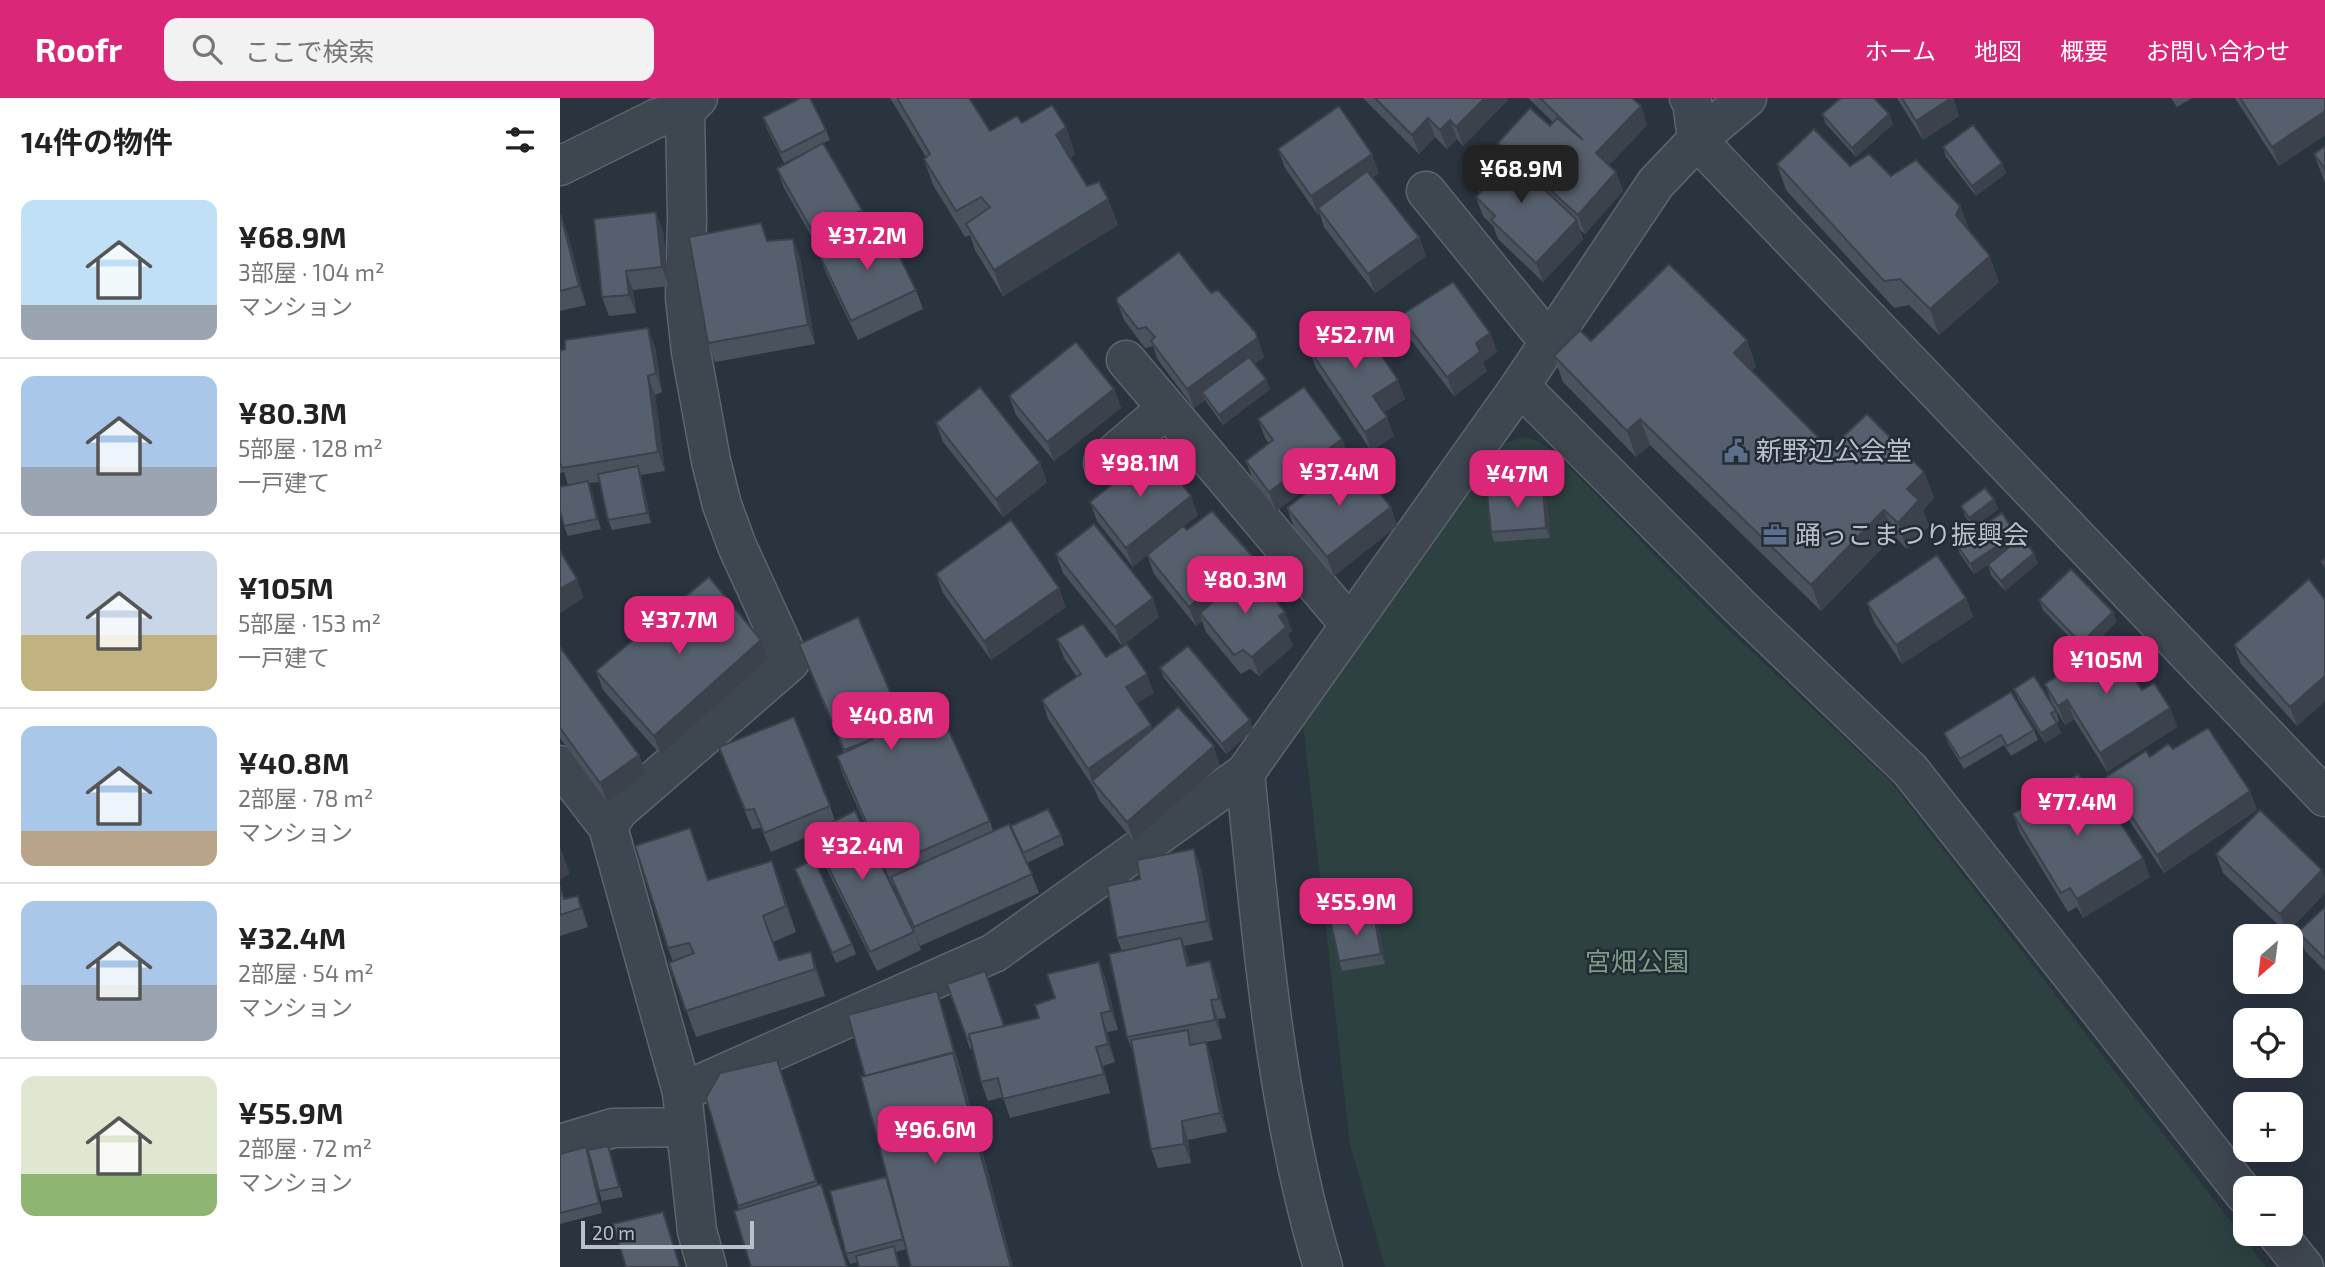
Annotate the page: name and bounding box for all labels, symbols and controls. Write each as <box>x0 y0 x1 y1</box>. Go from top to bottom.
search box <box>164 18 654 81</box>
text: Roofr <box>35 29 122 69</box>
icon: search <box>188 30 226 68</box>
text: ここで検索 <box>244 35 374 66</box>
text: ホーム <box>1865 36 1936 65</box>
text: 地図 <box>1974 36 2022 65</box>
text: 概要 <box>2060 36 2108 65</box>
text: お問い合わせ <box>2146 36 2290 65</box>
icon: filters <box>501 121 539 159</box>
text: 14件の物件 <box>21 123 173 159</box>
pin: ¥68.9M <box>1464 146 1578 205</box>
text: ¥68.9M <box>1479 154 1563 182</box>
pin: ¥37.2M <box>810 212 924 272</box>
text: ¥68.9M <box>238 218 347 254</box>
text: ¥37.2M <box>827 221 907 249</box>
icon: home <box>77 228 161 312</box>
text: 3部屋 · 104 m² <box>238 258 384 286</box>
text: マンション <box>238 292 353 320</box>
pin: ¥52.7M <box>1298 312 1412 371</box>
text: ¥52.7M <box>1315 320 1395 348</box>
text: ¥80.3M <box>238 394 347 430</box>
icon: home <box>77 404 161 488</box>
text: 5部屋 · 128 m² <box>238 434 383 462</box>
place label: 新野辺公会堂 <box>1756 434 1912 465</box>
public building icon: 新野辺公会堂 <box>1722 437 1750 465</box>
pin: ¥98.1M <box>1083 440 1197 499</box>
text: ¥98.1M <box>1101 448 1179 476</box>
pin: ¥37.4M <box>1282 448 1396 508</box>
pin: ¥47M <box>1476 450 1558 510</box>
text: ¥37.4M <box>1299 457 1379 485</box>
text: ¥47M <box>1485 459 1549 487</box>
text: 一戸建て <box>238 468 330 496</box>
place label: 踊っこまつり振興会 <box>1795 518 2029 549</box>
office icon: 踊っこまつり振興会 <box>1761 521 1789 549</box>
pin: ¥80.3M <box>1188 556 1302 616</box>
text: ¥80.3M <box>1203 565 1287 593</box>
text: ¥105M <box>238 569 334 605</box>
icon: home <box>77 579 161 663</box>
pin: ¥37.7M <box>622 596 736 656</box>
text: ¥37.7M <box>640 605 718 633</box>
text: 5部屋 · 153 m² <box>238 609 381 637</box>
pin: ¥105M <box>2057 636 2155 696</box>
text: 一戸建て <box>238 643 330 671</box>
text: ¥105M <box>2069 645 2143 673</box>
pin: ¥40.8M <box>834 692 948 752</box>
text: ¥40.8M <box>848 701 934 729</box>
text: ¥40.8M <box>238 744 349 780</box>
icon: home <box>77 754 161 838</box>
pin: ¥77.4M <box>2020 778 2134 838</box>
text: 2部屋 · 78 m² <box>238 784 373 812</box>
text: ¥77.4M <box>2037 787 2117 815</box>
text: マンション <box>238 818 353 846</box>
pin: ¥32.4M <box>805 822 919 882</box>
text: ¥32.4M <box>821 831 903 859</box>
pin: ¥55.9M <box>1299 878 1413 938</box>
text: ¥55.9M <box>1316 887 1396 915</box>
text: ¥32.4M <box>238 919 346 955</box>
north arrow <box>2233 924 2303 994</box>
map controls <box>2233 924 2303 1246</box>
icon: home <box>77 929 161 1013</box>
park label: 宮畑公園 <box>1585 945 1689 976</box>
text: 2部屋 · 54 m² <box>238 959 374 987</box>
text: マンション <box>238 993 353 1021</box>
button: locate <box>2233 1008 2303 1078</box>
button: + <box>2233 1092 2303 1162</box>
text: ¥55.9M <box>238 1094 344 1130</box>
icon: home <box>77 1104 161 1188</box>
pin: ¥96.6M <box>878 1107 992 1166</box>
text: ¥96.6M <box>894 1115 976 1143</box>
text: 2部屋 · 72 m² <box>238 1134 372 1162</box>
text: マンション <box>238 1168 353 1196</box>
button: − <box>2233 1176 2303 1246</box>
scale bar <box>581 1218 754 1250</box>
text: 20 m <box>592 1221 635 1244</box>

